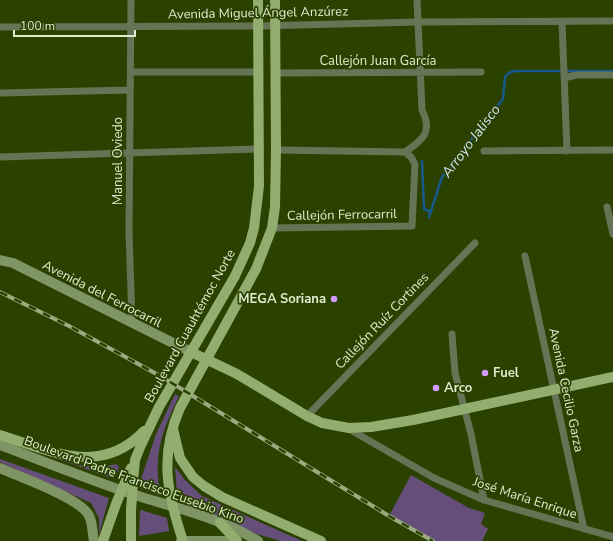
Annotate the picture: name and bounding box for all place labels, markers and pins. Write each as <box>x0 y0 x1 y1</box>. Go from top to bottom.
place label: MEGA Soriana <box>238 290 326 308</box>
marker: MEGA Soriana <box>329 294 339 304</box>
place label: Fuel <box>493 364 520 382</box>
marker: Fuel <box>480 368 490 378</box>
place label: Arco <box>444 379 472 397</box>
marker: Arco <box>431 383 441 393</box>

